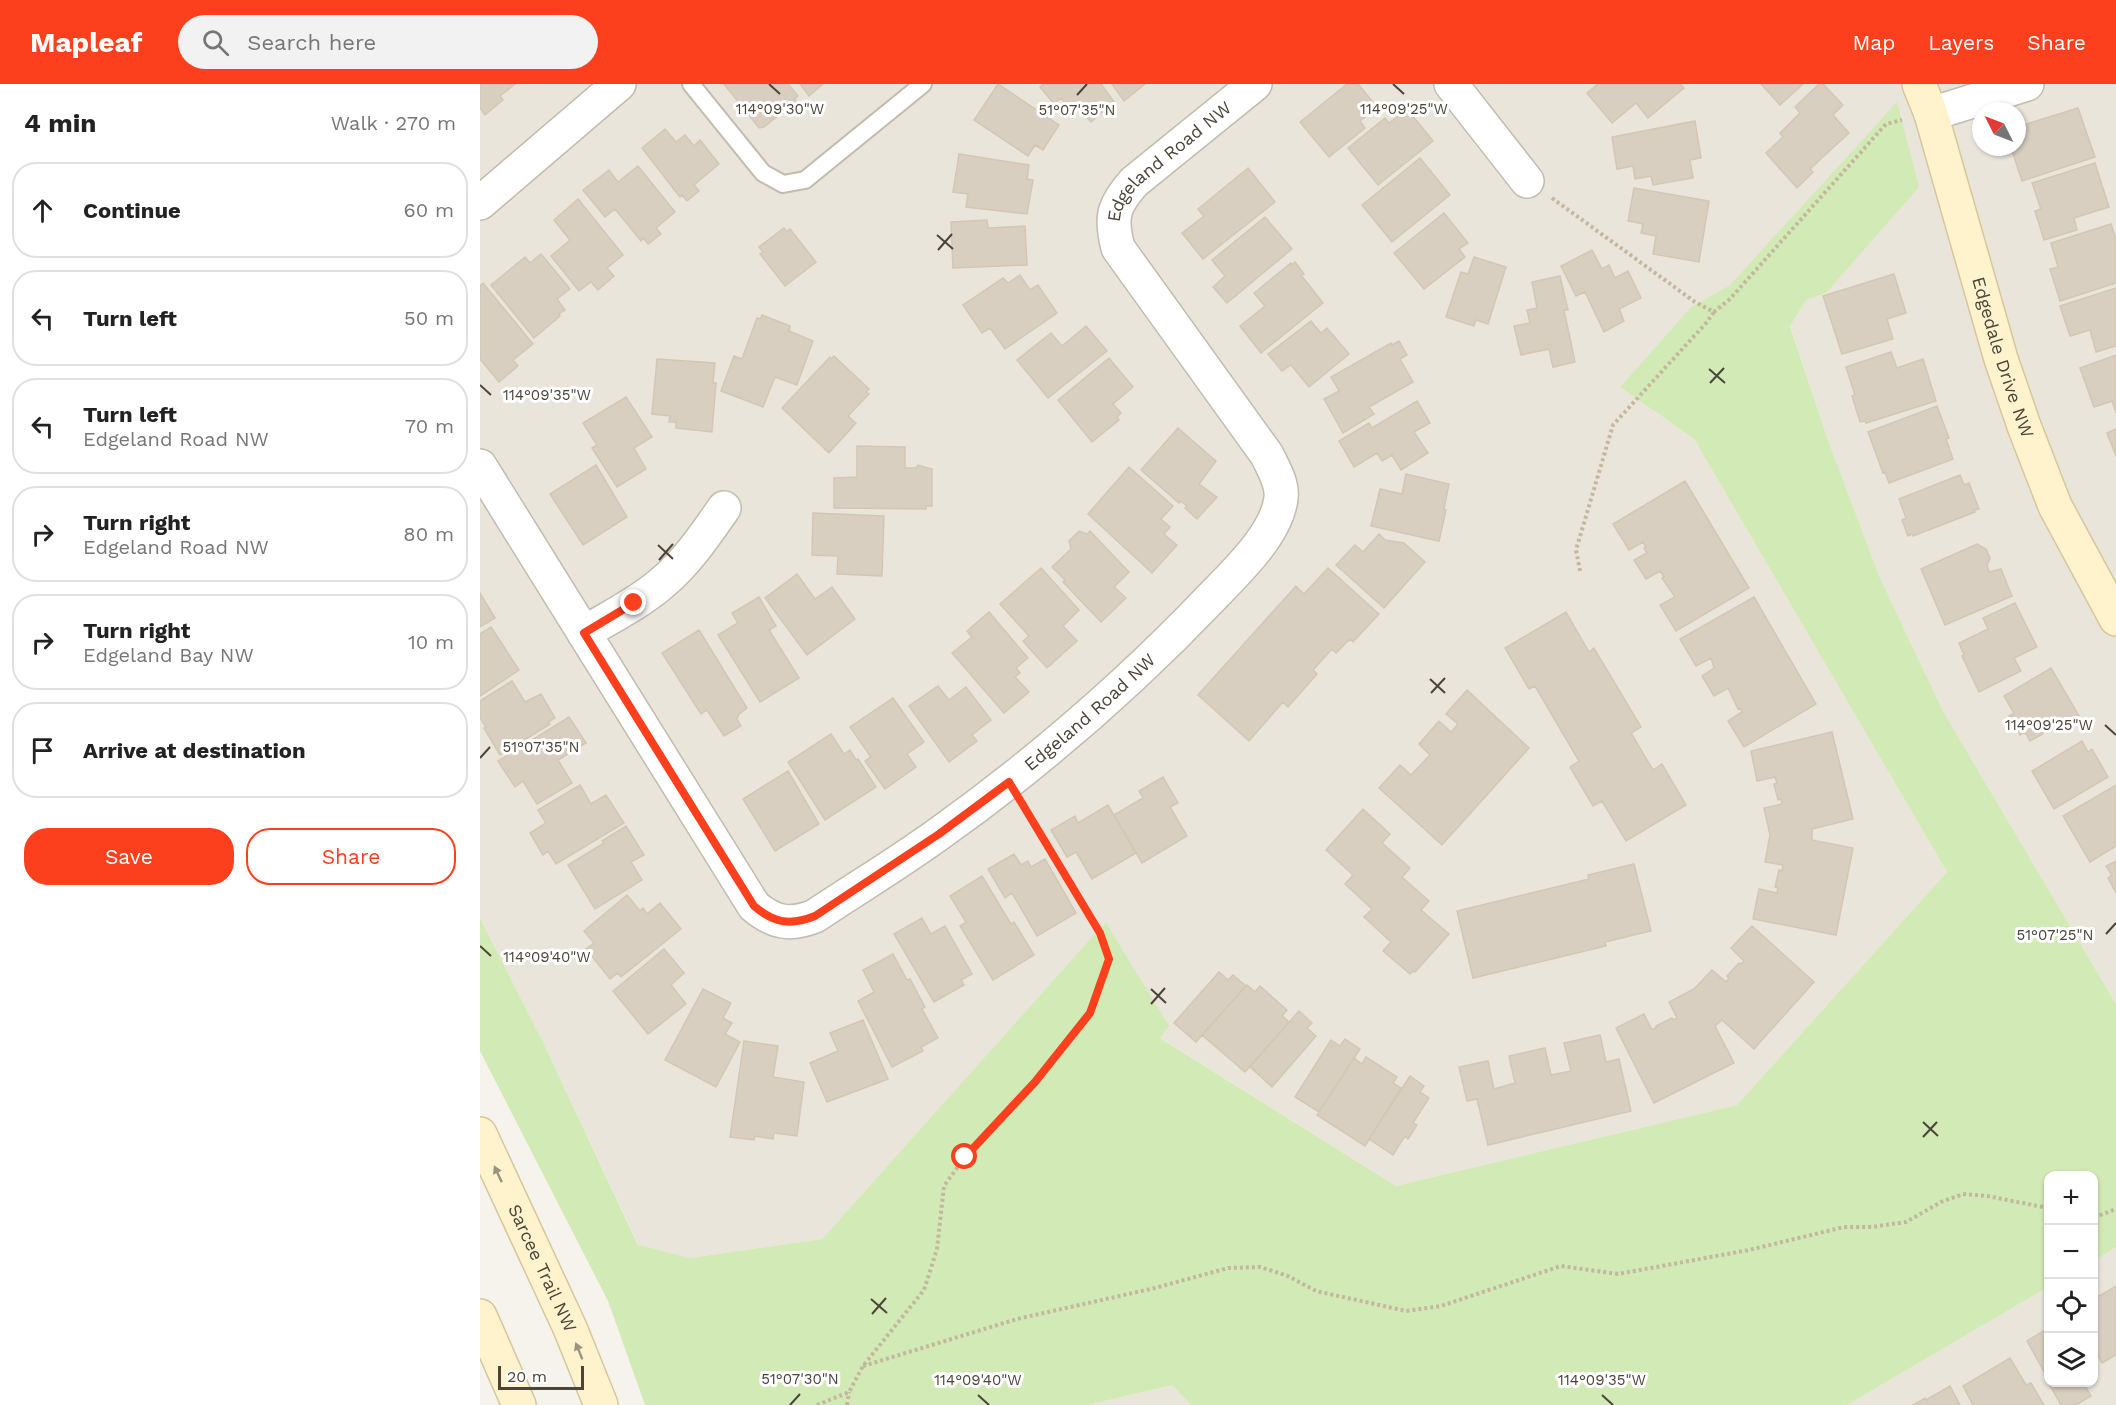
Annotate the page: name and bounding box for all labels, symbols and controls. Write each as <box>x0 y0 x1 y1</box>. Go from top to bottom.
search box <box>178 15 598 69</box>
text: Mapleaf <box>30 26 142 59</box>
icon: search <box>199 26 232 59</box>
text: Search here <box>247 30 376 55</box>
text: Map <box>1852 30 1895 55</box>
text: Layers <box>1928 30 1994 55</box>
text: Share <box>2027 30 2086 55</box>
street label: Edgeland Road NW <box>1103 97 1235 223</box>
text: 114°09'30"W <box>736 100 824 118</box>
text: 114°09'25"W <box>1360 100 1448 118</box>
text: 51°07'35"N <box>1039 101 1115 119</box>
north arrow <box>1972 102 2026 156</box>
text: 4 min <box>24 108 96 138</box>
text: Walk · 270 m <box>331 111 456 135</box>
icon: ahead <box>26 194 59 227</box>
text: Continue <box>83 198 181 223</box>
text: 60 m <box>404 198 454 222</box>
street label: Edgedale Drive NW <box>1968 274 2039 441</box>
icon: left <box>26 302 59 335</box>
text: Turn left <box>83 306 177 331</box>
text: 50 m <box>404 306 454 330</box>
text: 114°09'35"W <box>503 386 591 404</box>
text: Turn left <box>83 402 177 427</box>
icon: left <box>26 410 59 443</box>
text: 70 m <box>405 414 454 438</box>
text: Edgeland Road NW <box>83 427 269 451</box>
text: Turn right <box>83 510 190 535</box>
icon: right <box>26 518 59 551</box>
text: 80 m <box>403 522 454 546</box>
text: Edgeland Road NW <box>83 535 269 559</box>
route end <box>620 589 646 615</box>
text: Turn right <box>83 618 190 643</box>
icon: right <box>26 626 59 659</box>
text: 10 m <box>408 630 454 654</box>
text: Edgeland Bay NW <box>83 643 254 667</box>
street label: Edgeland Road NW <box>1020 649 1159 775</box>
text: 114°09'25"W <box>2005 716 2093 734</box>
icon: arrive <box>26 734 59 767</box>
text: Arrive at destination <box>83 738 306 763</box>
text: 51°07'35"N <box>503 738 579 756</box>
button: Save <box>24 828 234 885</box>
button: Share <box>246 828 456 885</box>
text: 51°07'25"N <box>2017 926 2093 944</box>
text: 114°09'40"W <box>503 948 591 966</box>
route start <box>951 1143 977 1169</box>
one-way arrow <box>494 1165 503 1182</box>
map controls <box>2044 1171 2098 1387</box>
button: + <box>2044 1171 2098 1225</box>
street label: Sarcee Trail NW <box>504 1201 581 1335</box>
button: − <box>2044 1225 2098 1279</box>
button: locate <box>2044 1279 2098 1333</box>
button: layers <box>2044 1333 2098 1387</box>
one-way arrow <box>574 1342 583 1360</box>
scale bar <box>498 1363 584 1390</box>
text: 20 m <box>507 1367 547 1386</box>
text: 51°07'30"N <box>761 1370 839 1388</box>
text: 114°09'40"W <box>934 1371 1022 1389</box>
text: 114°09'35"W <box>1558 1371 1646 1389</box>

